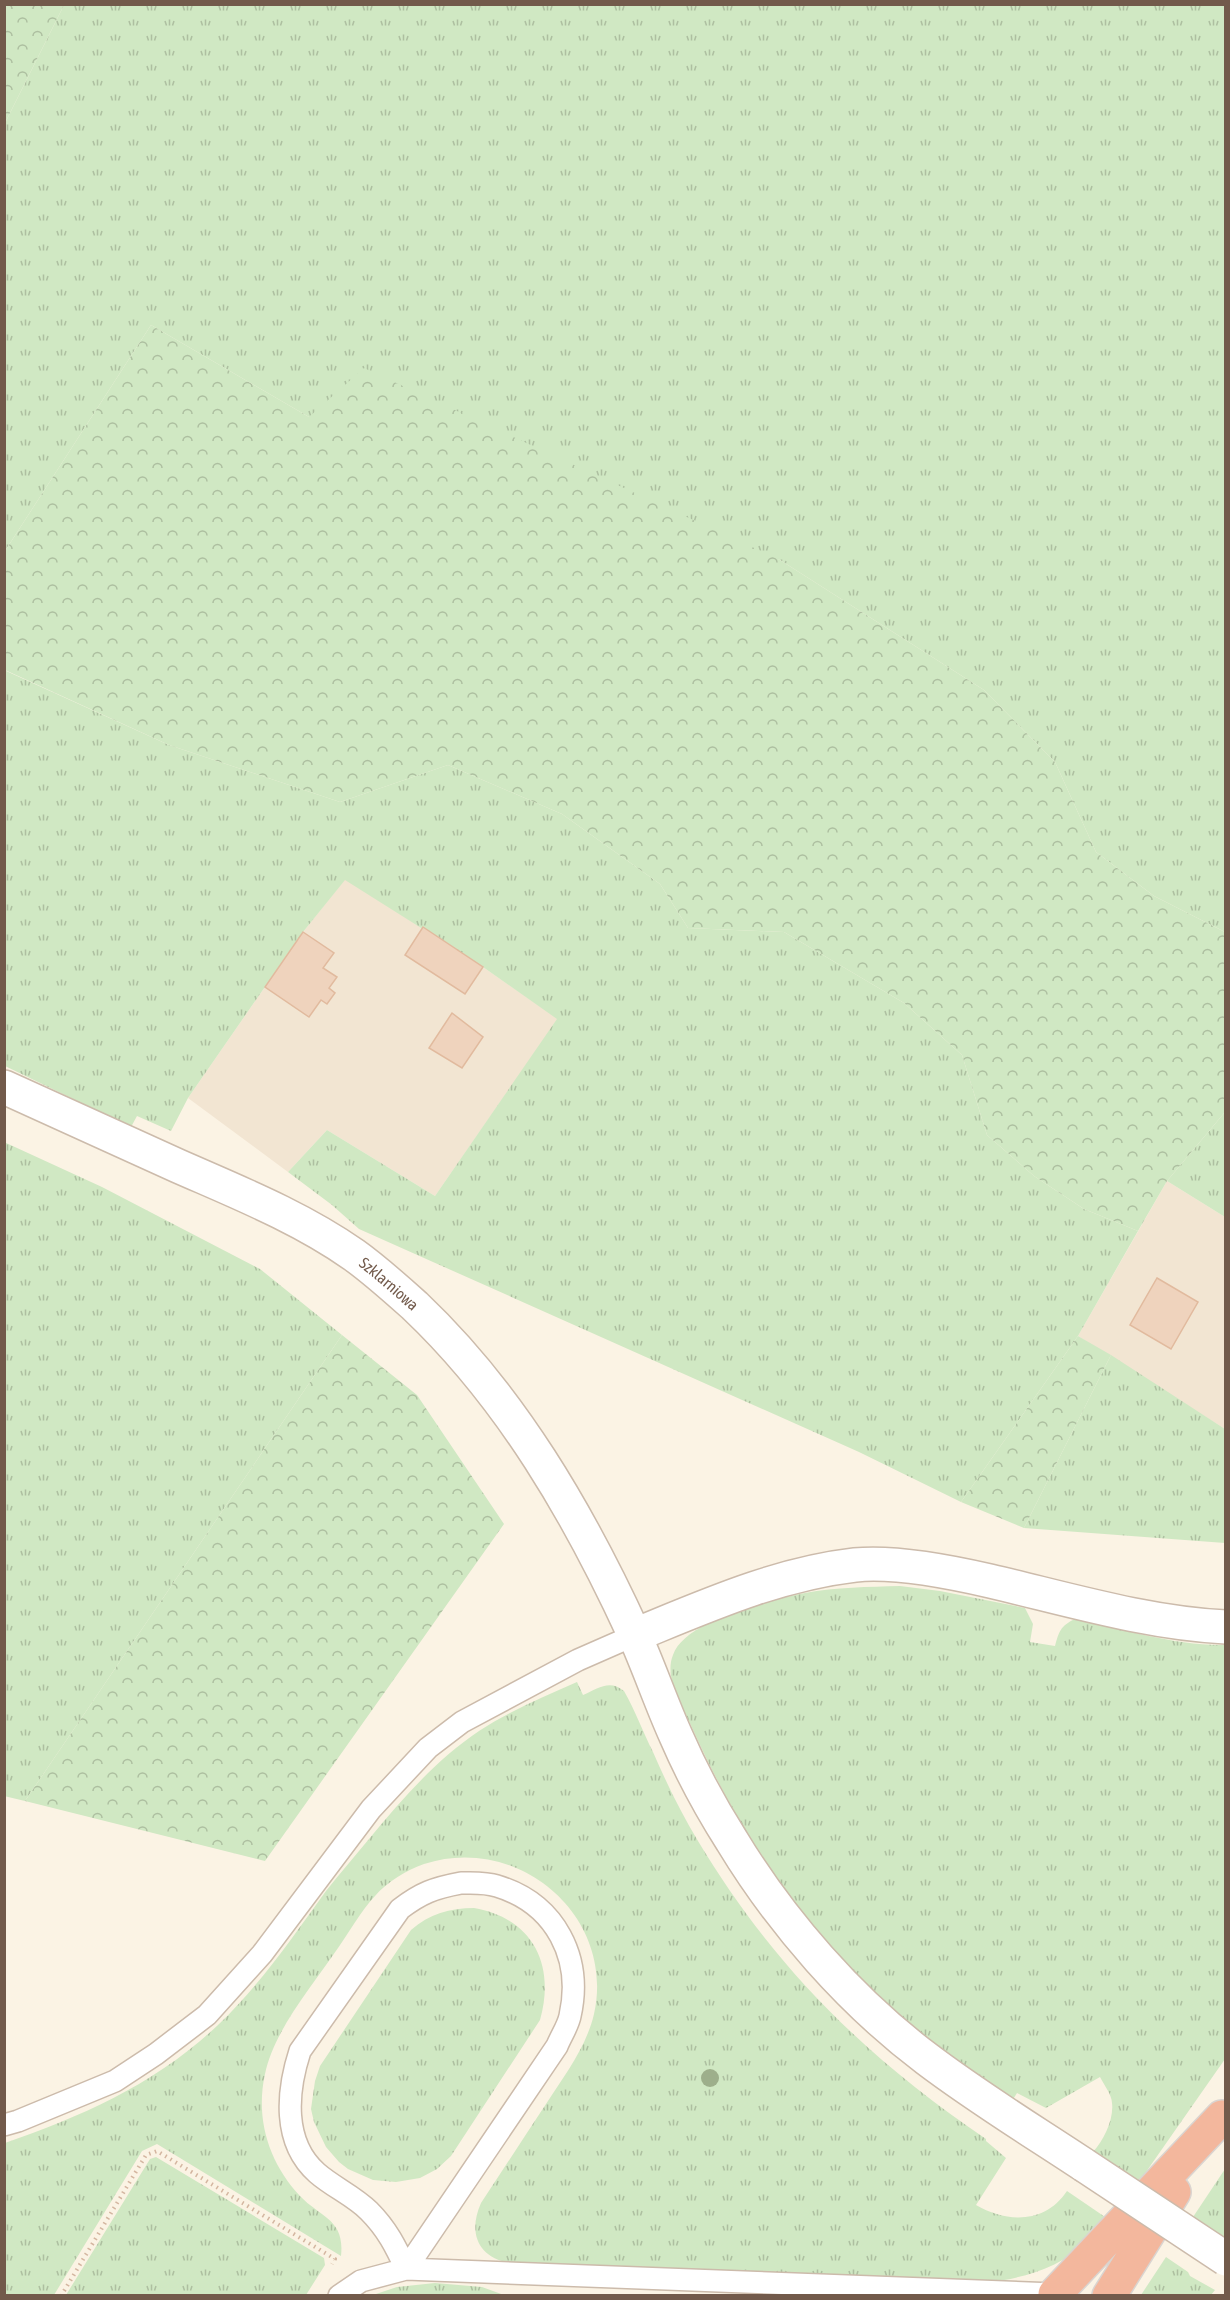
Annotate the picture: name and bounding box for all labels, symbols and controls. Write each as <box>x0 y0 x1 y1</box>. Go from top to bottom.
street label: Szklarniowa <box>356 1253 422 1314</box>

